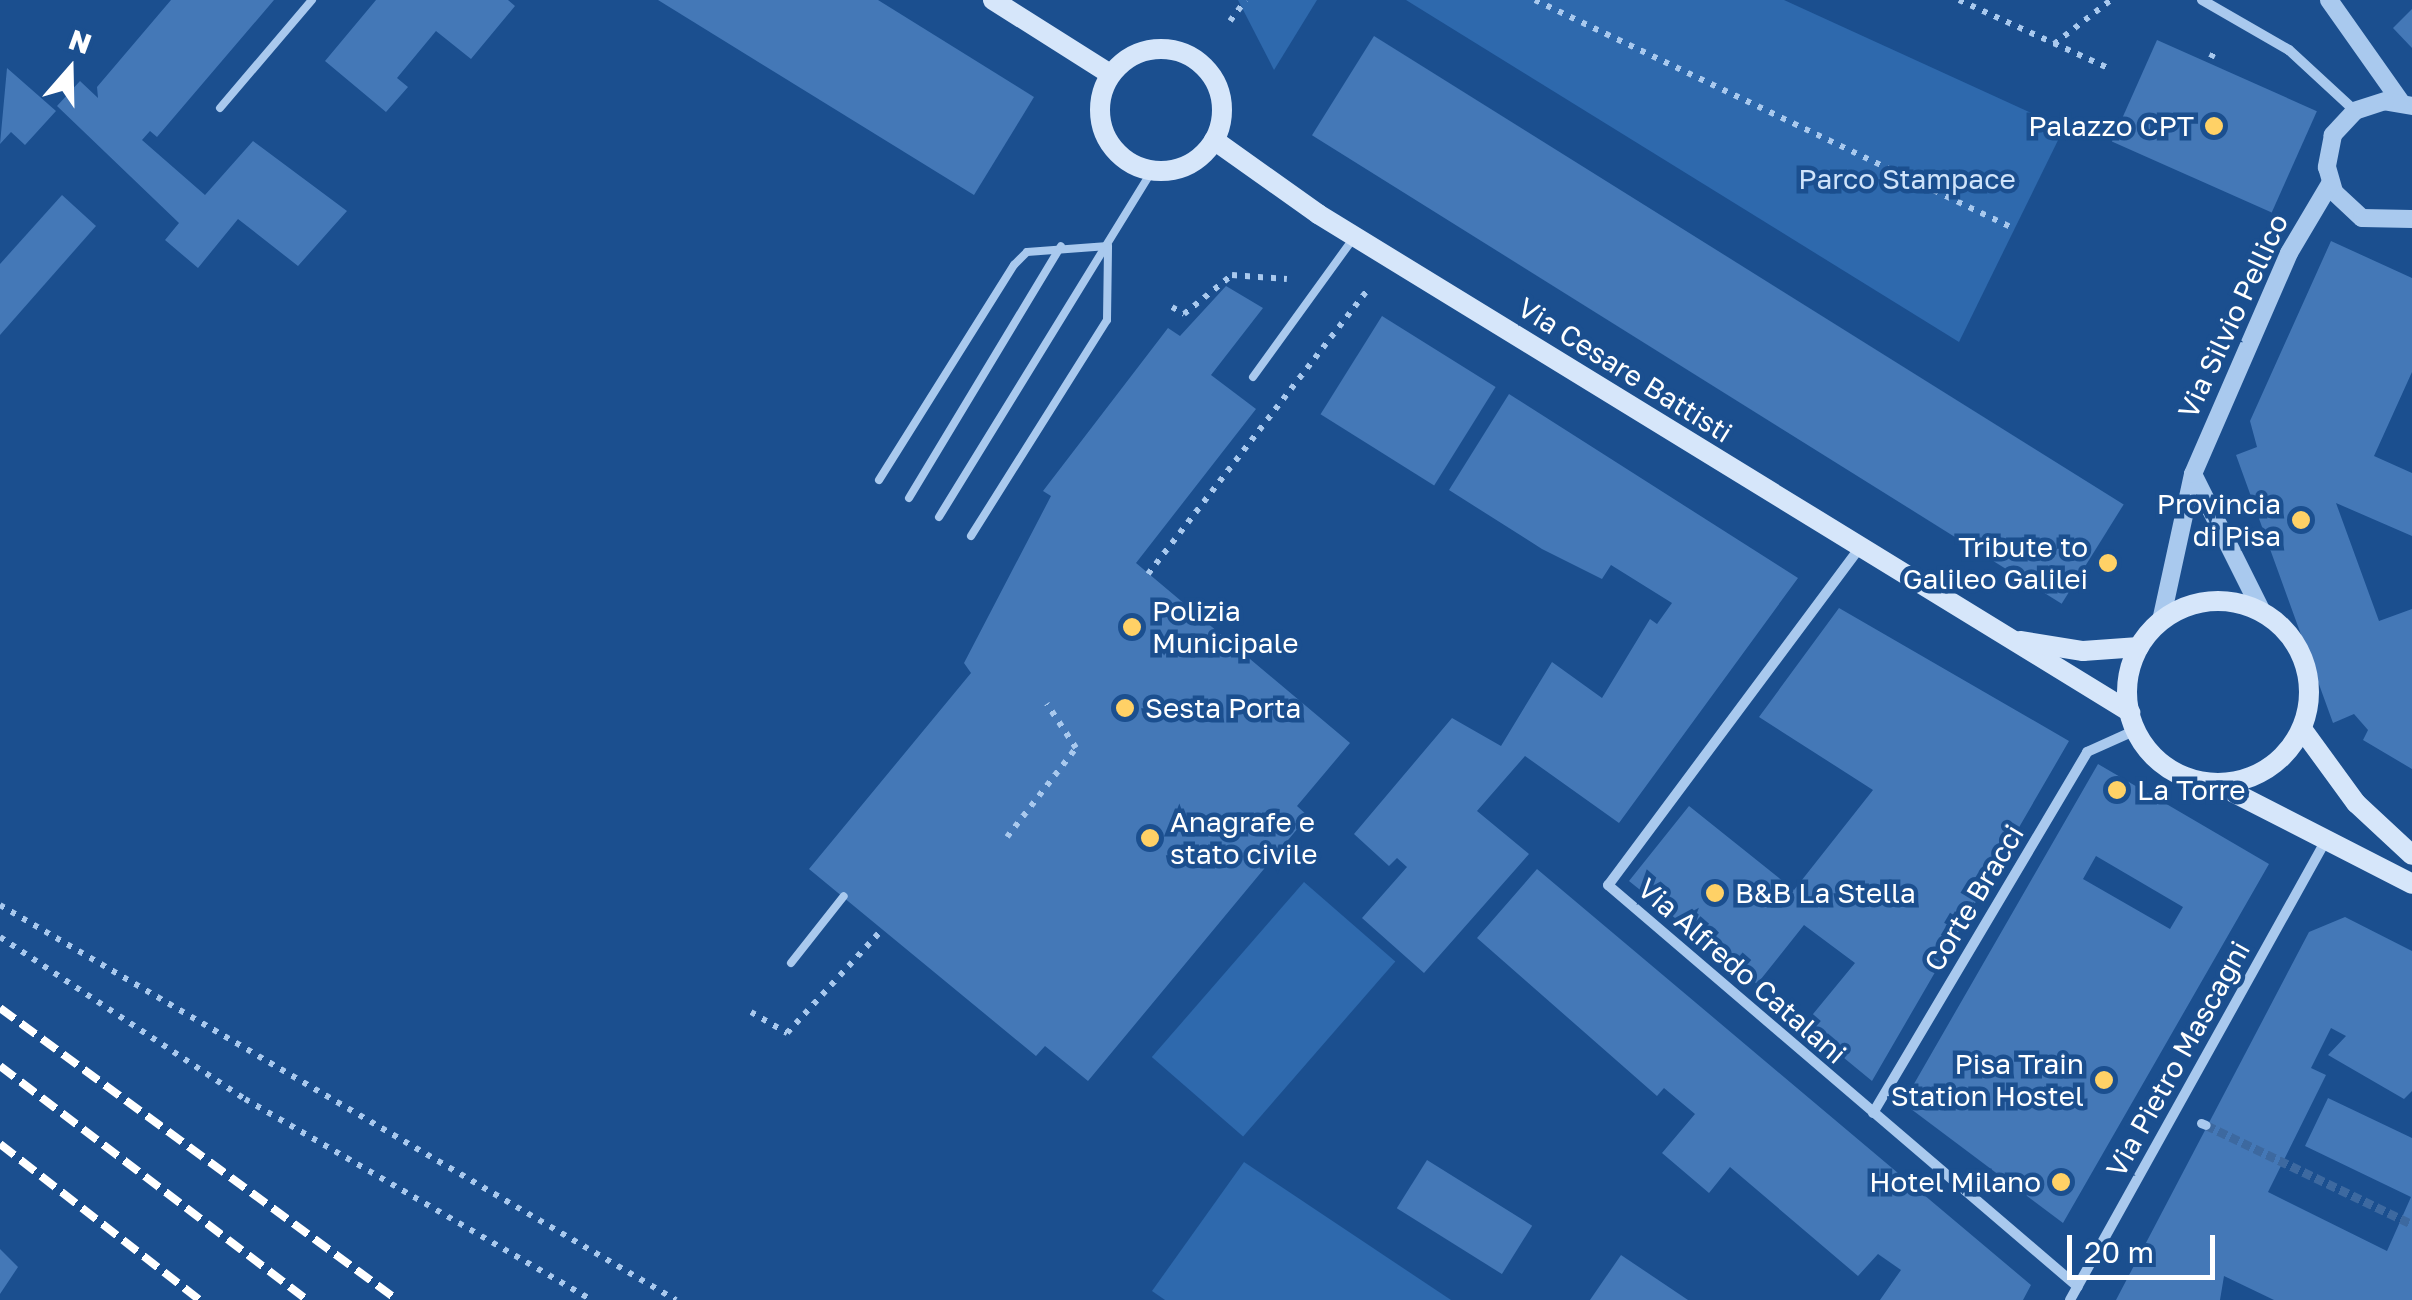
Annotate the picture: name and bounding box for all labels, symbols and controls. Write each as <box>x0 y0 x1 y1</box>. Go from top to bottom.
north arrow <box>20 20 120 120</box>
text: N <box>65 22 96 60</box>
place label: Palazzo CPT <box>2028 109 2194 143</box>
marker: Palazzo CPT <box>2203 115 2225 137</box>
park label: Parco Stampace <box>1798 162 2016 196</box>
street label: Via Silvio Pellico <box>2171 208 2295 424</box>
street label: Via Cesare Battisti <box>1512 290 1738 450</box>
place label: Provincia di Pisa <box>2157 487 2281 553</box>
marker: Provincia di Pisa <box>2290 509 2312 531</box>
place label: Tribute to Galileo Galilei <box>1903 530 2088 596</box>
marker: Tribute to Galileo Galilei <box>2097 552 2119 574</box>
place label: Polizia Municipale <box>1152 594 1298 660</box>
marker: Polizia Municipale <box>1121 616 1143 638</box>
place label: Sesta Porta <box>1145 691 1301 725</box>
marker: Sesta Porta <box>1114 697 1136 719</box>
place label: La Torre <box>2137 773 2245 807</box>
marker: La Torre <box>2106 779 2128 801</box>
place label: Anagrafe e stato civile <box>1170 805 1317 871</box>
street label: Corte Bracci <box>1917 819 2031 977</box>
marker: Anagrafe e stato civile <box>1139 827 1161 849</box>
street label: Via Alfredo Catalani <box>1631 871 1853 1071</box>
place label: B&B La Stella <box>1735 876 1916 910</box>
marker: B&B La Stella <box>1704 882 1726 904</box>
street label: Via Pietro Mascagni <box>2099 935 2257 1183</box>
place label: Pisa Train Station Hostel <box>1891 1047 2084 1113</box>
marker: Pisa Train Station Hostel <box>2093 1069 2115 1091</box>
place label: Hotel Milano <box>1869 1165 2041 1199</box>
marker: Hotel Milano <box>2050 1171 2072 1193</box>
scale bar <box>2072 1215 2220 1277</box>
text: 20 m <box>2084 1234 2154 1270</box>

